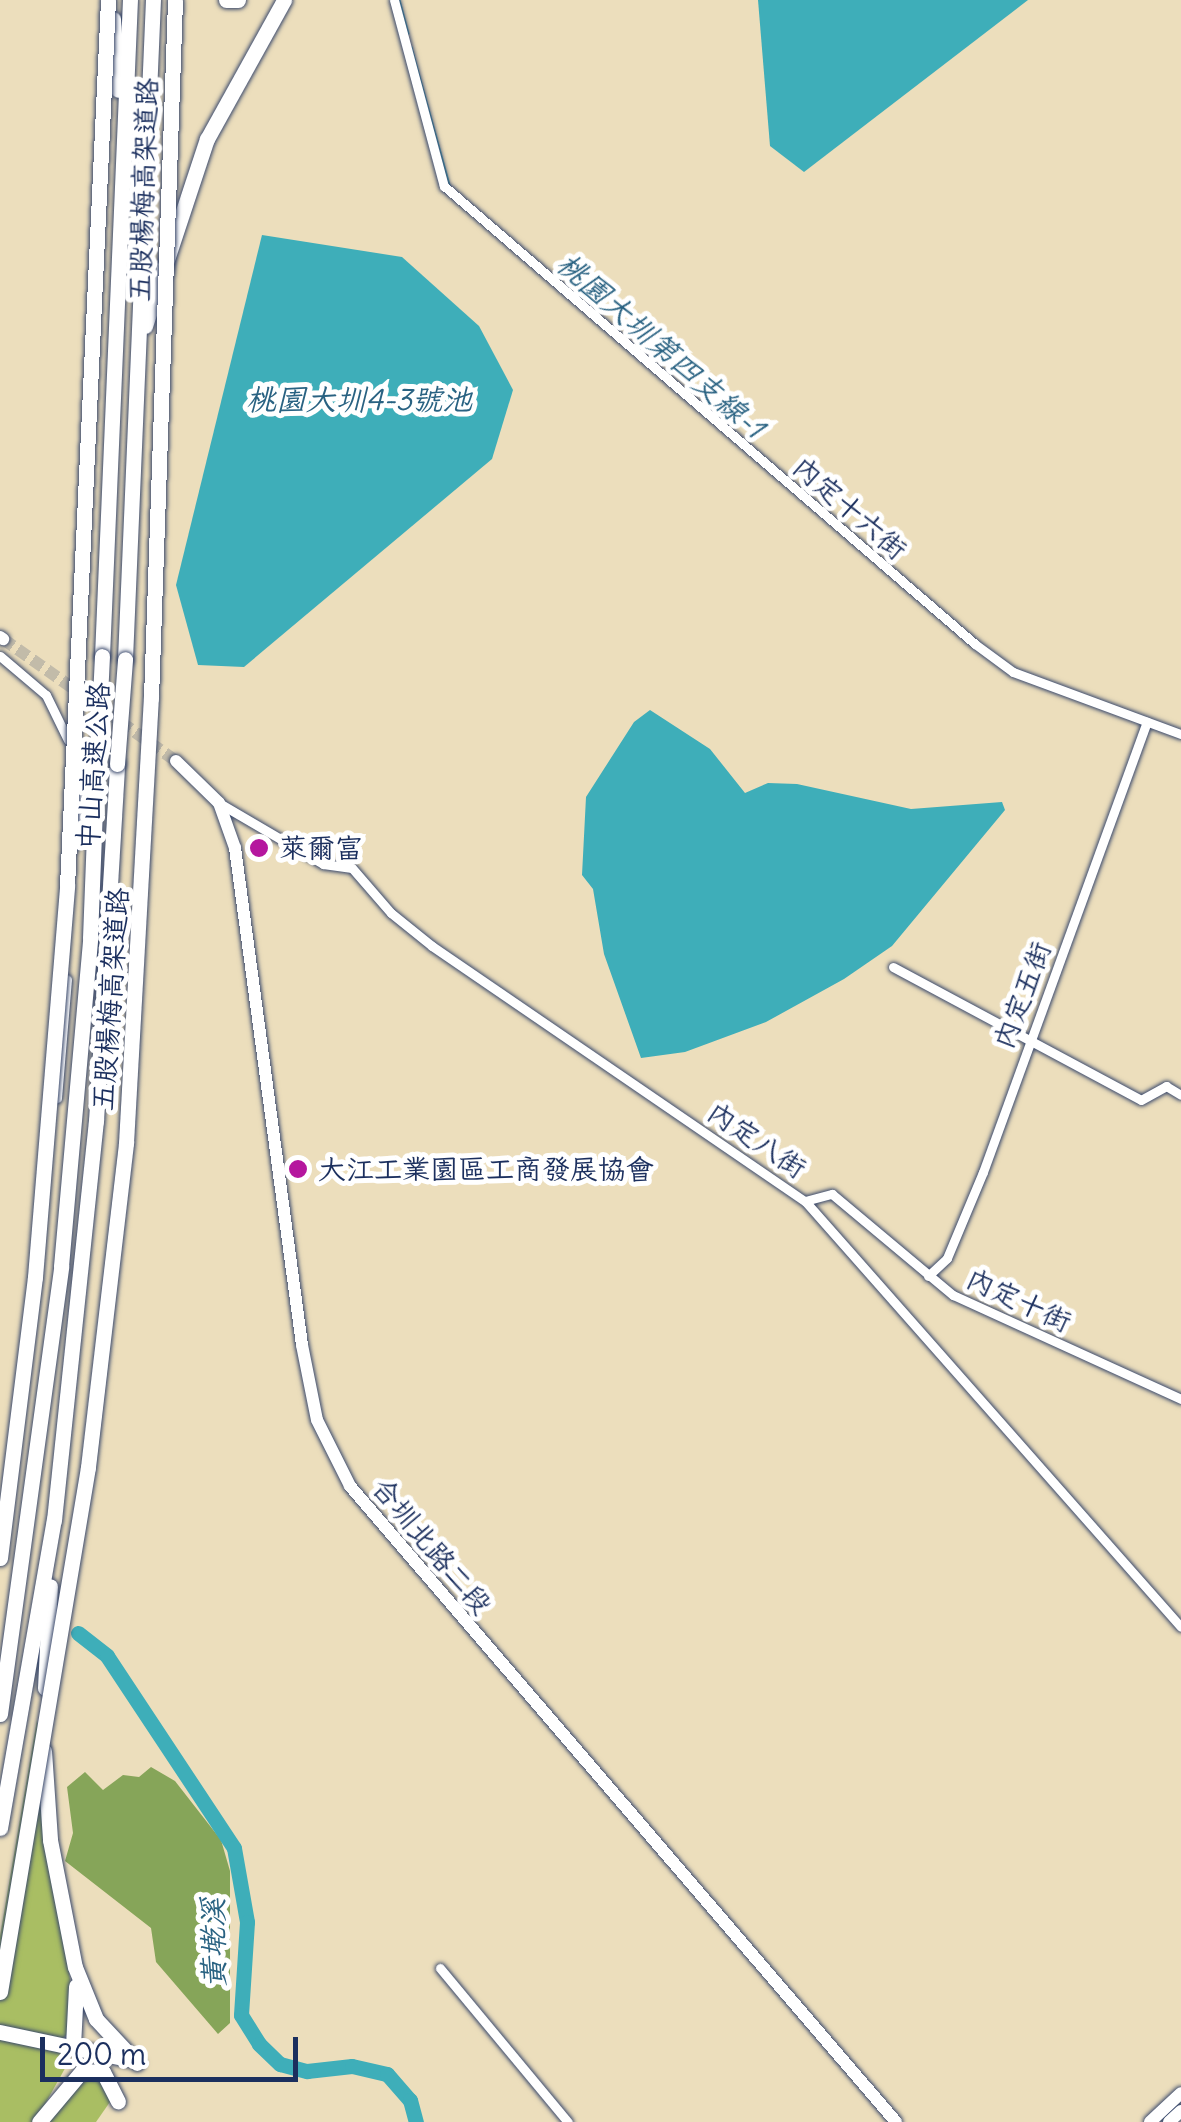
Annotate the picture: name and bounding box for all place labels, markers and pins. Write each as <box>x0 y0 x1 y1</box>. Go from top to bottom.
place label: 萊爾富 <box>279 831 363 865</box>
marker: 萊爾富 <box>248 837 270 859</box>
place label: 大江工業園區工商發展協會 <box>318 1152 654 1186</box>
marker: 大江工業園區工商發展協會 <box>287 1158 309 1180</box>

